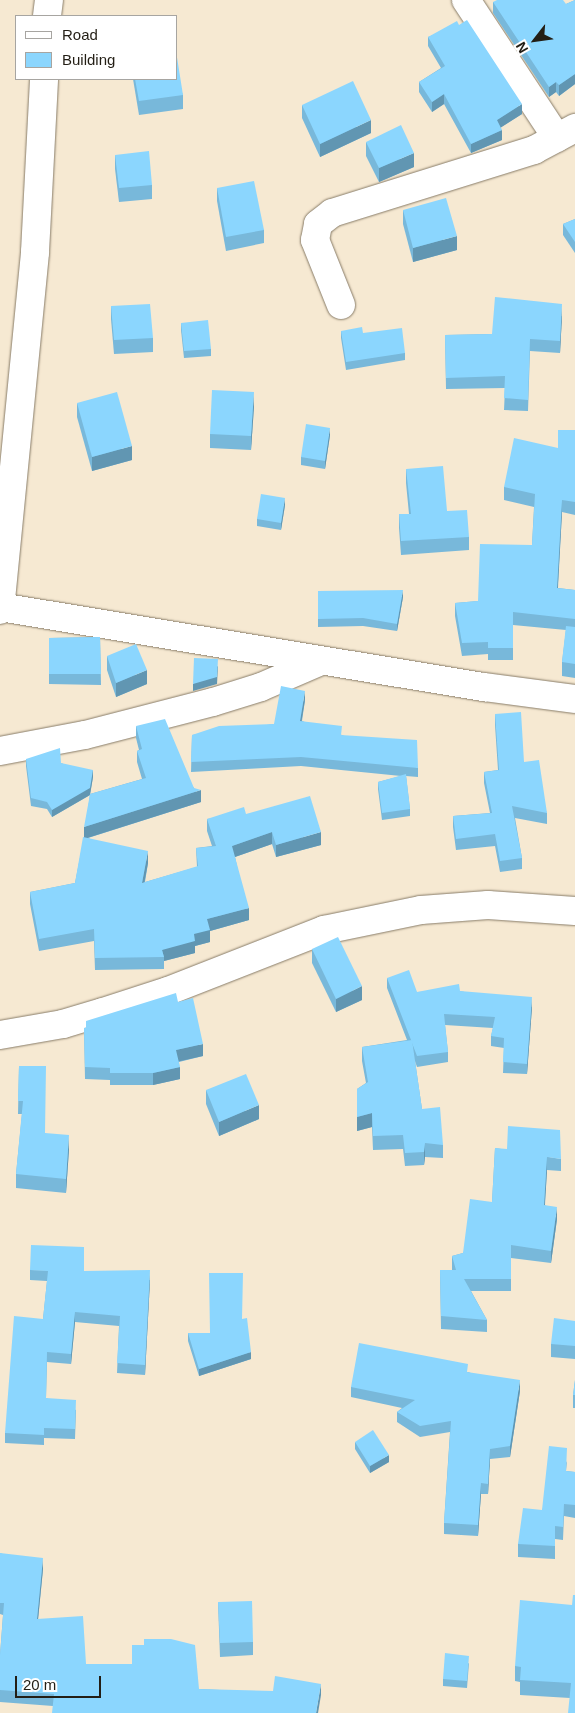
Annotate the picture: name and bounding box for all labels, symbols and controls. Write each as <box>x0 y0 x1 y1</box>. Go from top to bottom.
legend <box>15 15 178 80</box>
north arrow <box>510 15 560 65</box>
text: Road <box>62 26 98 43</box>
text: N <box>513 39 531 56</box>
text: Building <box>62 51 115 68</box>
scale bar <box>18 1666 104 1698</box>
text: 20 m <box>23 1676 56 1693</box>

